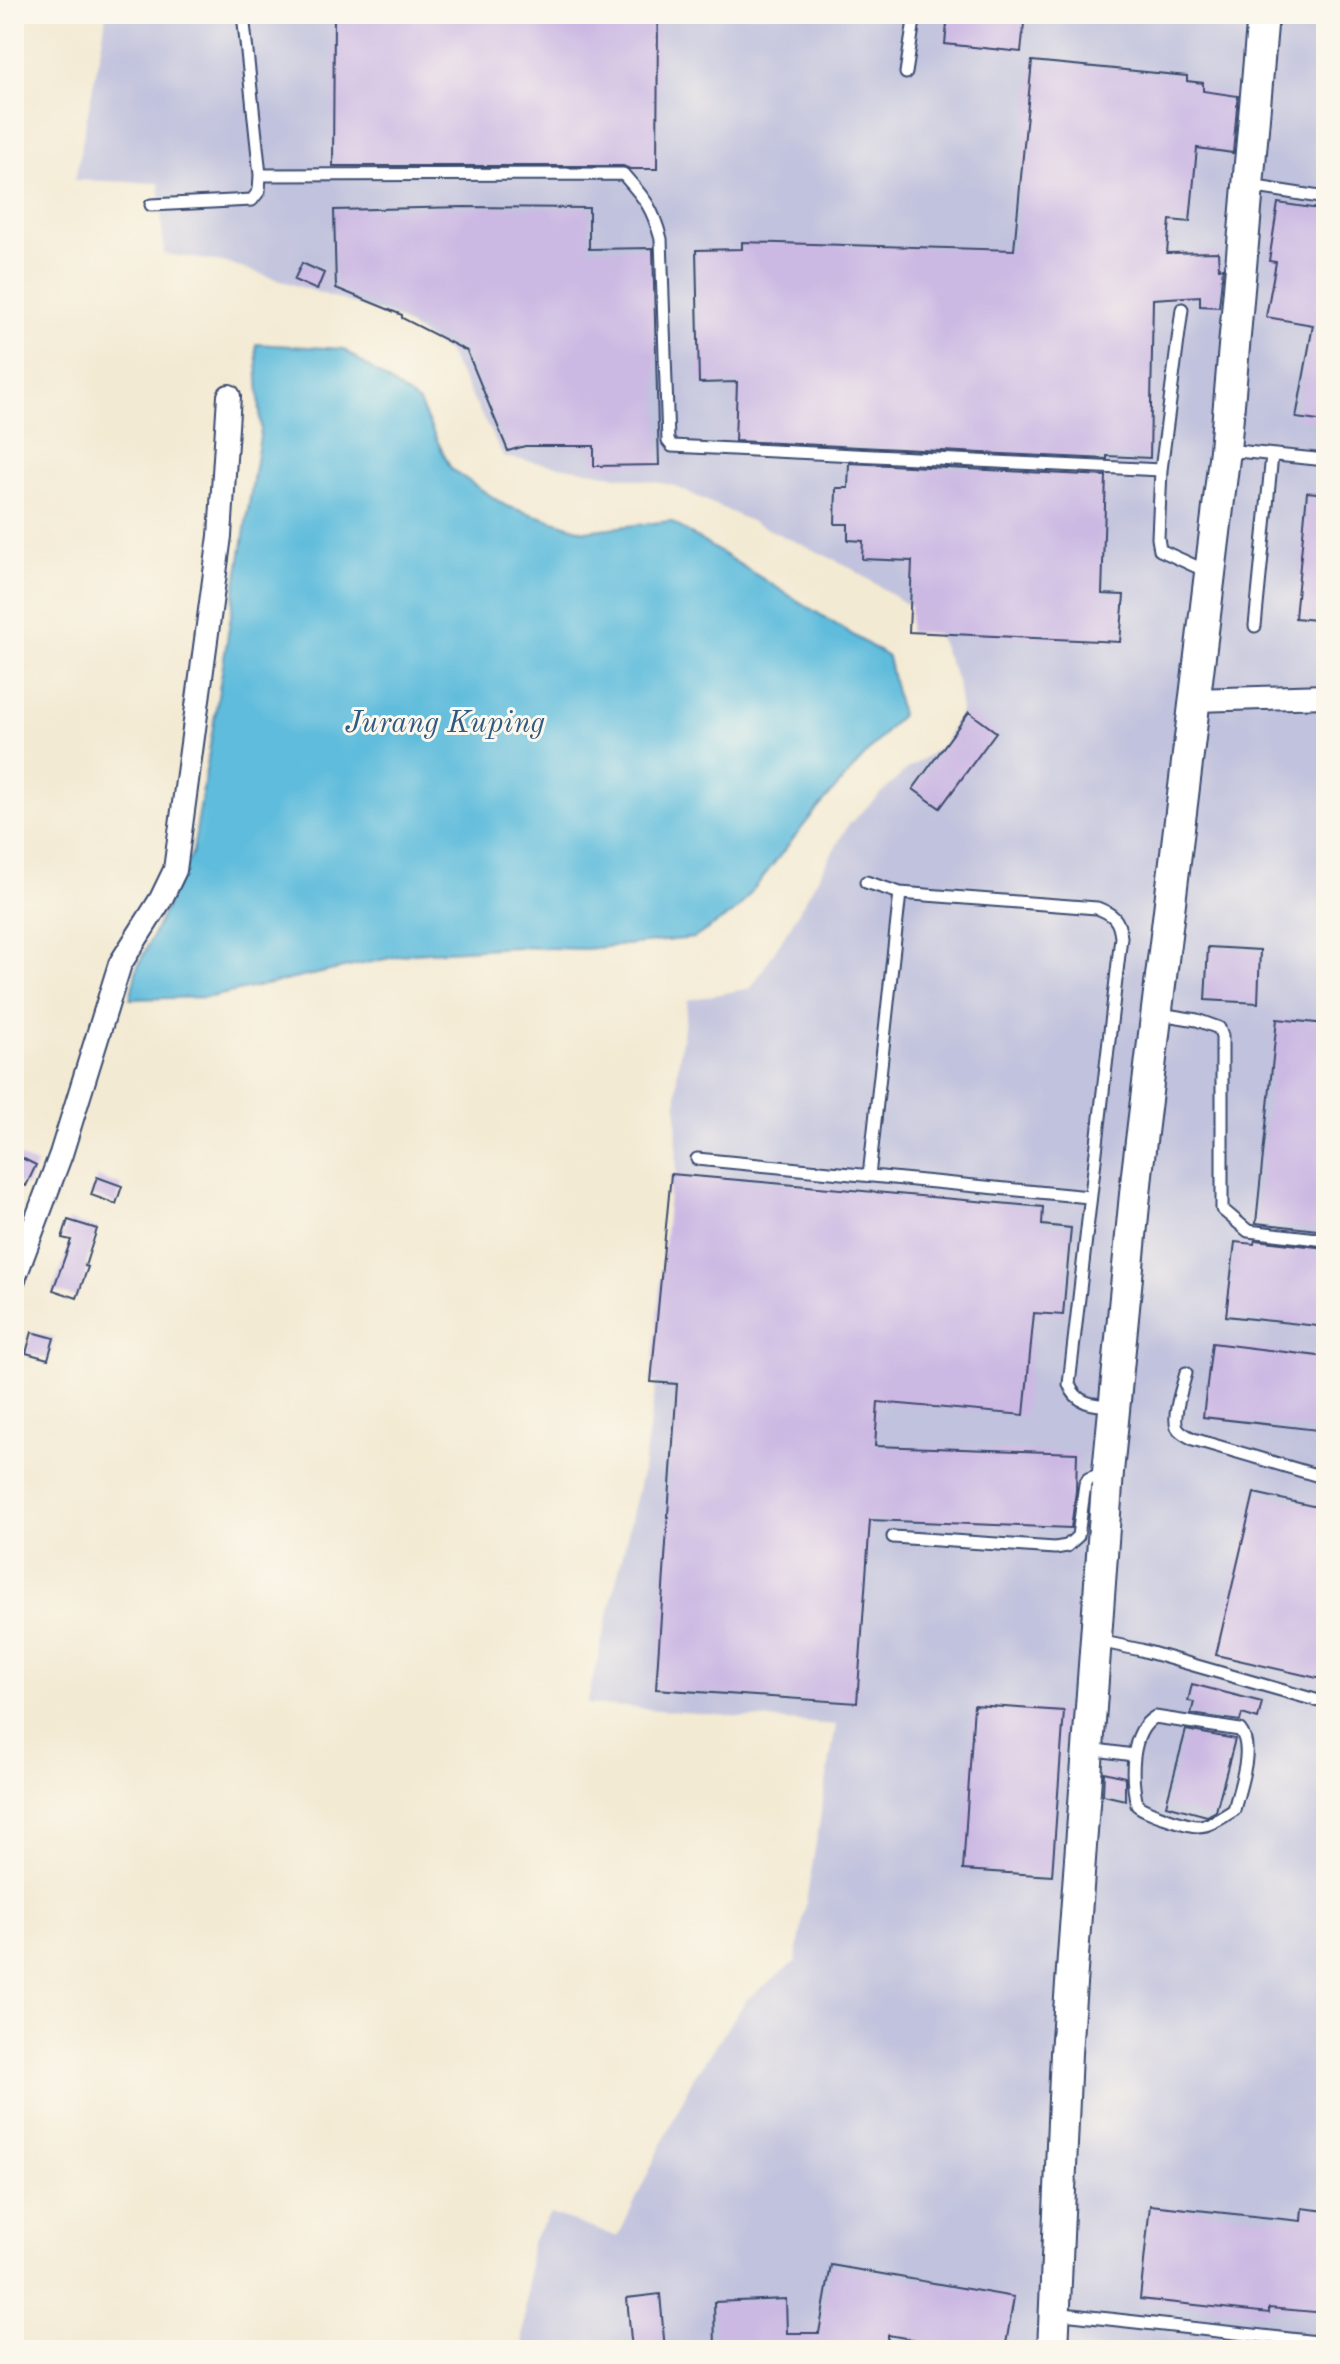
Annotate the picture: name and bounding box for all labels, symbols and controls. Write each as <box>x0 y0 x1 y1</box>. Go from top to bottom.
water label: Jurang Kuping <box>345 709 545 739</box>

